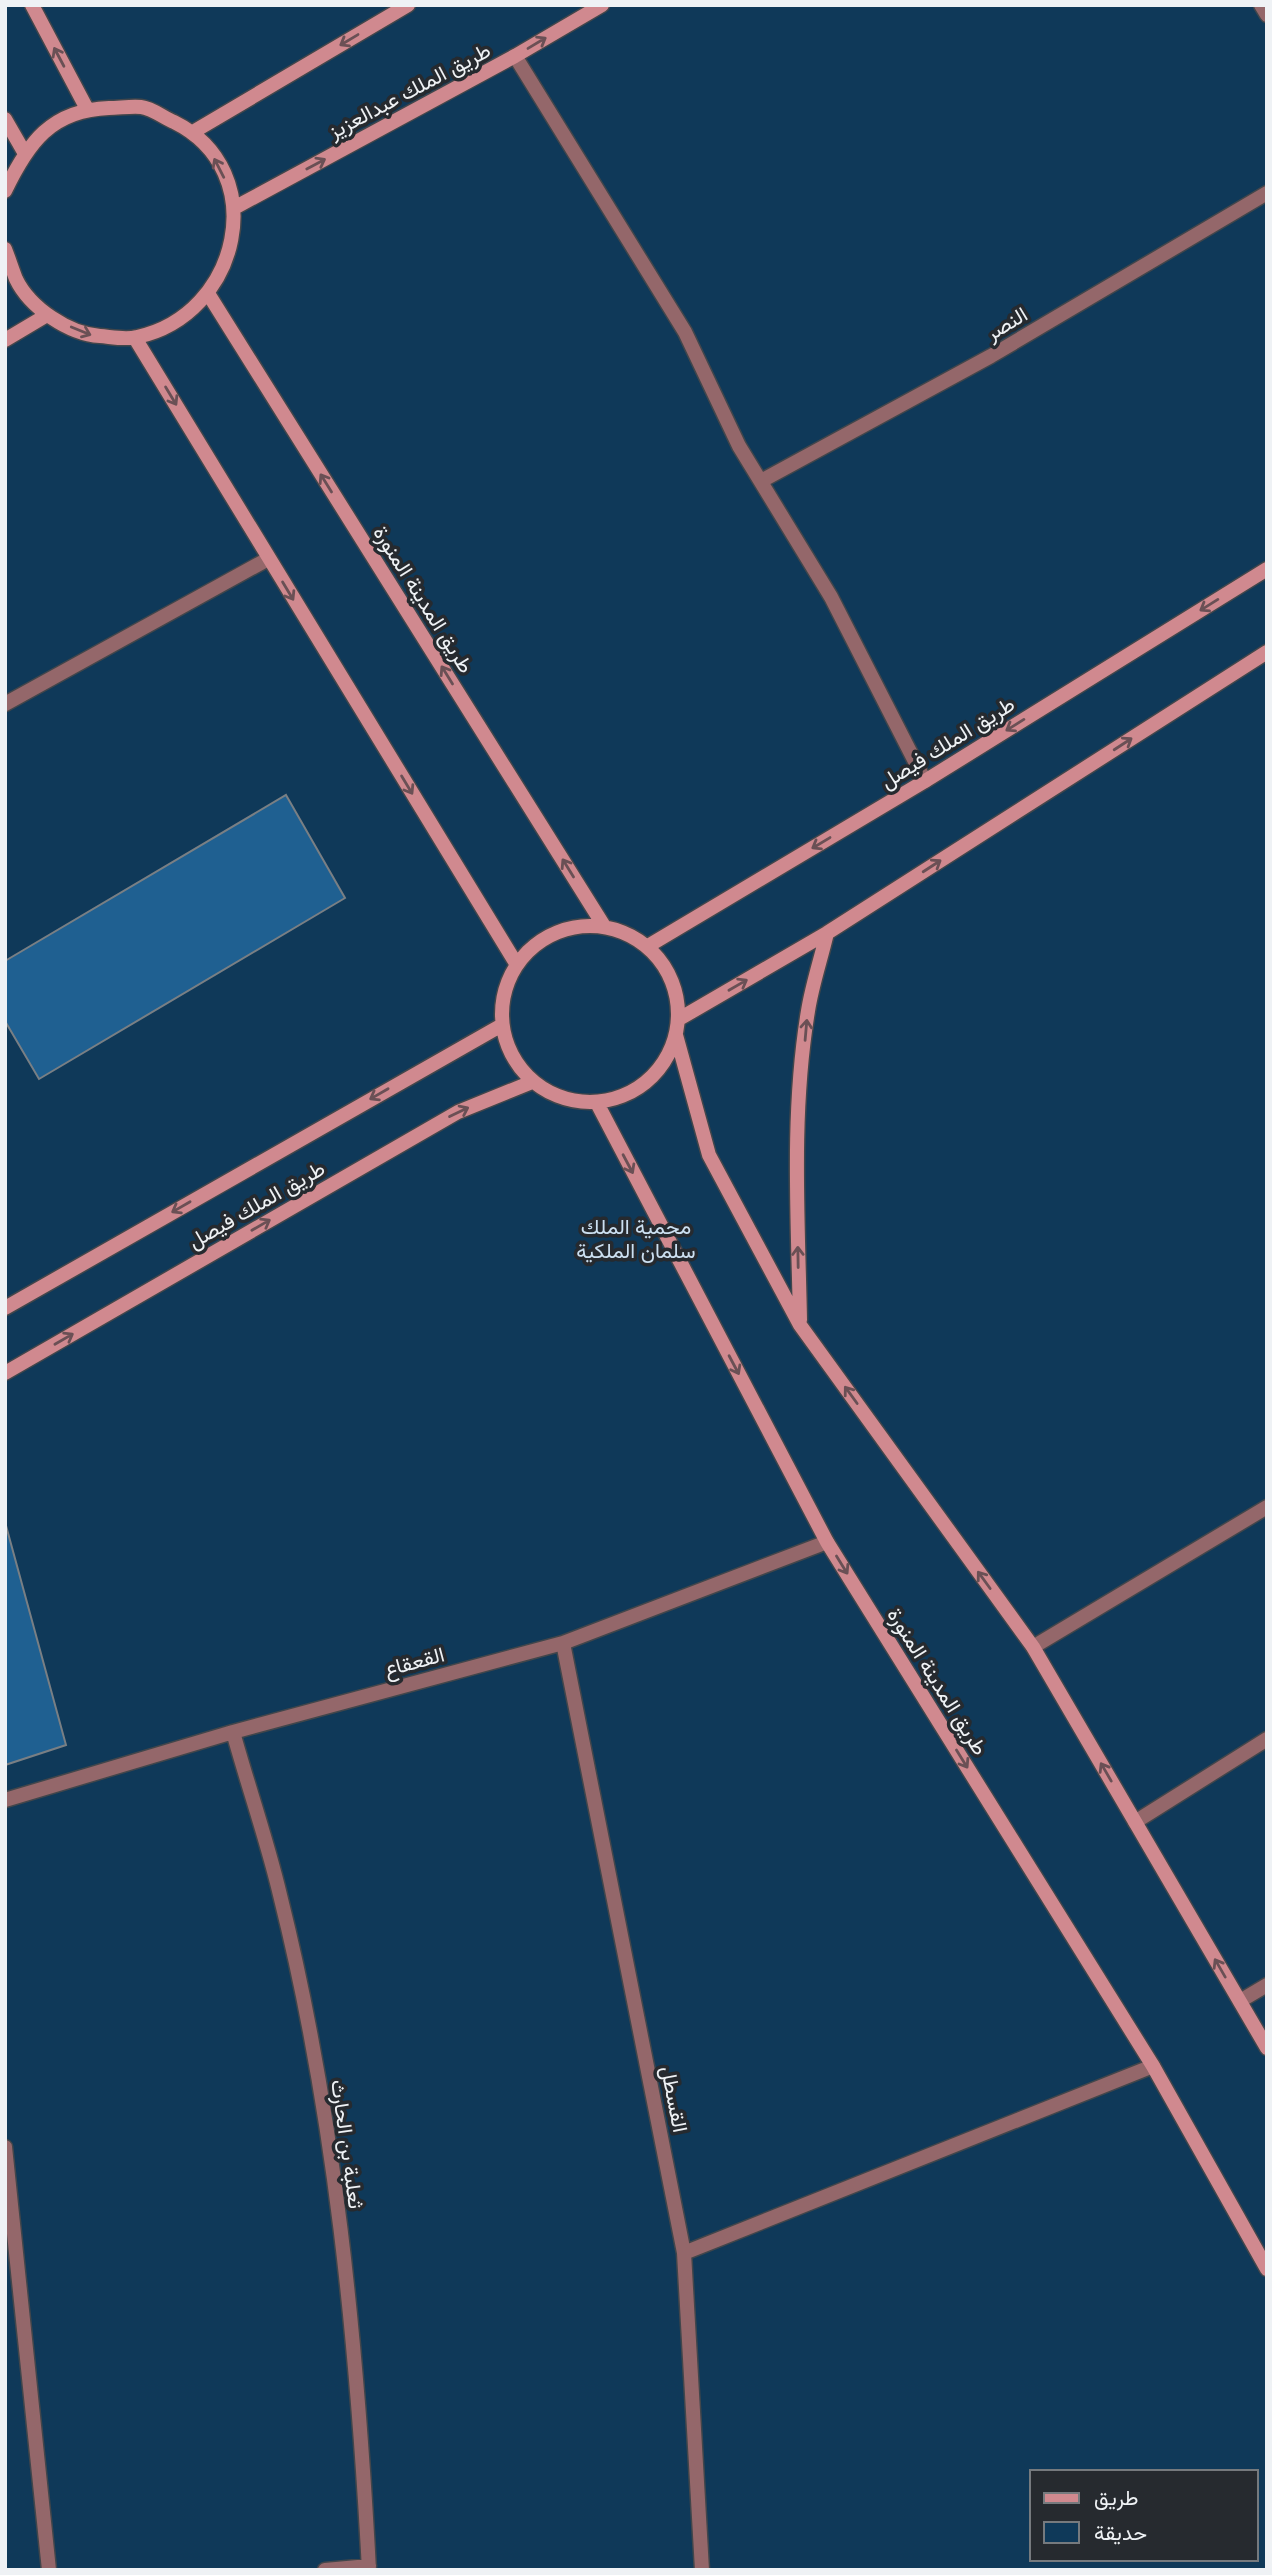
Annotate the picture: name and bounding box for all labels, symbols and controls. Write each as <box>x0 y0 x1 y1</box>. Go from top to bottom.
one-way arrow <box>340 33 360 47</box>
street label: طريق الملك عبدالعزيز <box>322 35 495 145</box>
one-way arrow <box>526 36 546 50</box>
one-way arrow <box>52 47 65 68</box>
one-way arrow <box>305 157 325 171</box>
one-way arrow <box>212 159 226 179</box>
street label: النصر <box>979 300 1032 347</box>
one-way arrow <box>70 325 91 338</box>
one-way arrow <box>164 386 178 406</box>
one-way arrow <box>319 473 333 493</box>
street label: طريق المدينة المنورة <box>367 520 481 678</box>
one-way arrow <box>282 581 296 601</box>
one-way arrow <box>1199 598 1219 612</box>
one-way arrow <box>440 666 454 686</box>
street label: طريق الملك فيصل <box>874 689 1020 795</box>
one-way arrow <box>1006 718 1026 732</box>
one-way arrow <box>1113 736 1133 750</box>
one-way arrow <box>400 775 414 795</box>
one-way arrow <box>811 836 831 850</box>
one-way arrow <box>560 859 574 879</box>
one-way arrow <box>921 859 941 873</box>
one-way arrow <box>727 978 747 992</box>
one-way arrow <box>800 1019 813 1042</box>
one-way arrow <box>369 1087 389 1101</box>
one-way arrow <box>448 1105 469 1119</box>
street label: طريق الملك فيصل <box>183 1153 329 1255</box>
one-way arrow <box>622 1153 636 1173</box>
one-way arrow <box>172 1200 192 1214</box>
park label: محمية الملك سلمان الملكية <box>576 1212 696 1264</box>
one-way arrow <box>251 1218 271 1232</box>
one-way arrow <box>792 1246 805 1269</box>
one-way arrow <box>54 1332 74 1346</box>
one-way arrow <box>728 1354 741 1375</box>
one-way arrow <box>843 1387 858 1405</box>
one-way arrow <box>835 1555 849 1575</box>
one-way arrow <box>977 1570 992 1589</box>
street label: طريق المدينة المنورة <box>881 1602 995 1760</box>
street label: القعقاع <box>381 1640 448 1683</box>
one-way arrow <box>955 1748 969 1768</box>
one-way arrow <box>1099 1762 1113 1782</box>
one-way arrow <box>1213 1958 1227 1978</box>
street label: القسطل <box>655 2063 695 2135</box>
street label: ثعلبة بن الحارث <box>325 2078 371 2210</box>
legend <box>1030 2470 1258 2561</box>
text: طريق <box>1094 2483 1139 2511</box>
text: حديقة <box>1094 2518 1147 2546</box>

